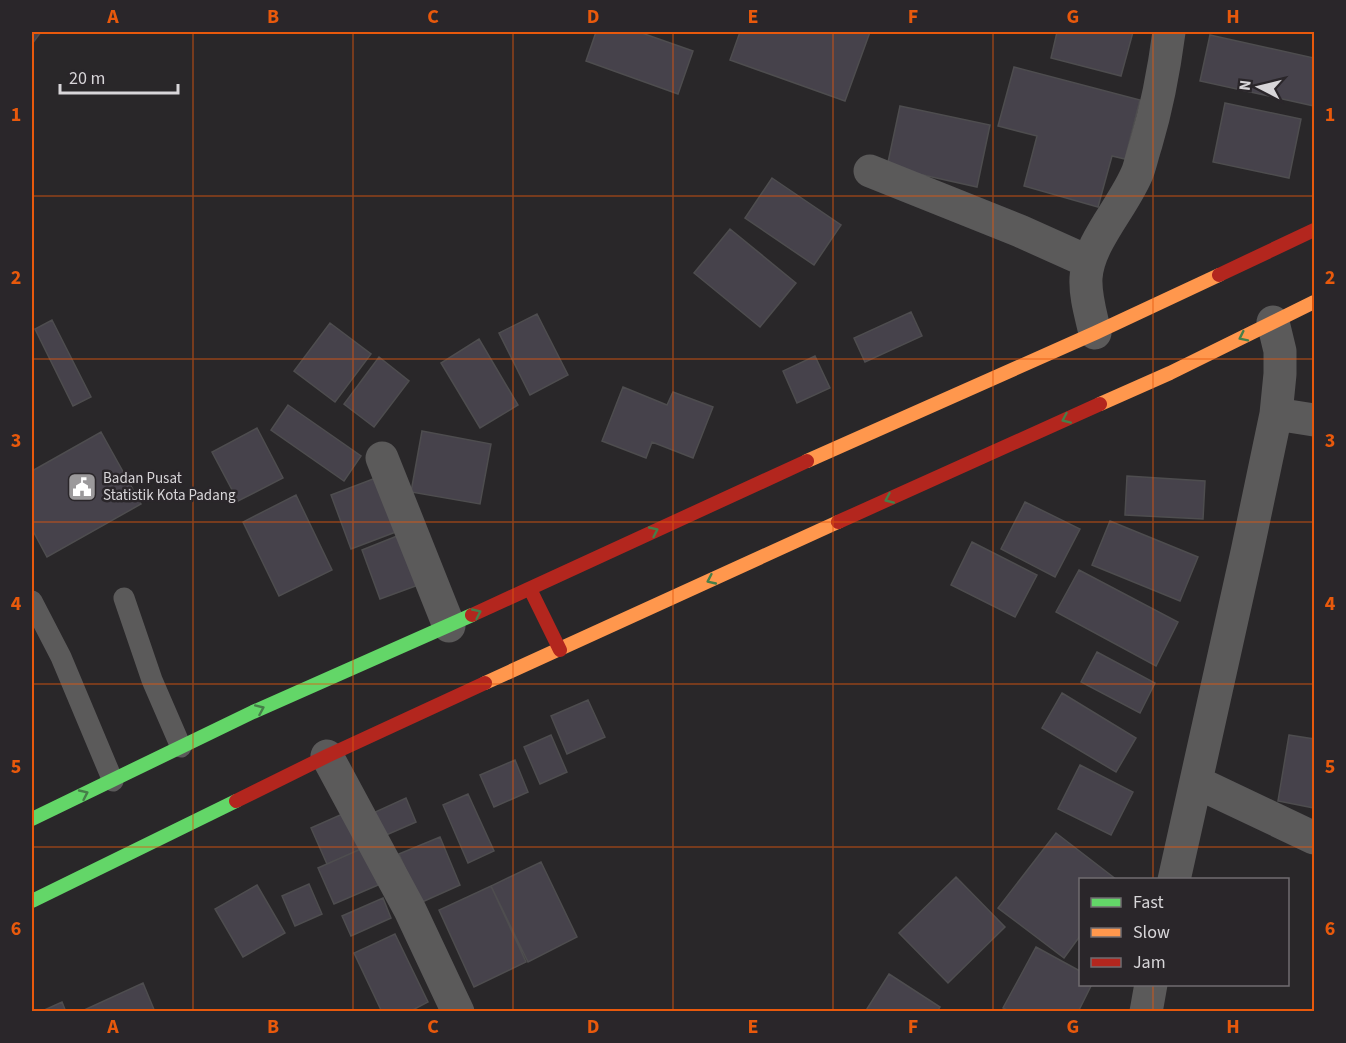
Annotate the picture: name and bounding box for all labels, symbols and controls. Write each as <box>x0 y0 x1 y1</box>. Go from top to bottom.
text: A <box>106 3 119 31</box>
text: B <box>267 3 279 31</box>
text: C <box>427 3 439 31</box>
text: D <box>587 3 599 31</box>
text: E <box>748 3 758 31</box>
text: F <box>908 3 918 31</box>
text: G <box>1067 3 1079 31</box>
text: H <box>1226 3 1240 31</box>
scale bar <box>60 57 178 95</box>
north arrow <box>1229 57 1289 117</box>
text: 20 m <box>69 66 105 91</box>
text: N <box>1234 79 1257 92</box>
text: 1 <box>11 101 21 129</box>
text: 1 <box>1325 101 1335 129</box>
text: 2 <box>11 264 21 292</box>
text: 2 <box>1325 264 1335 292</box>
one-way arrow <box>1238 329 1249 341</box>
one-way arrow <box>1062 412 1073 424</box>
text: 3 <box>11 427 21 455</box>
text: 3 <box>1325 427 1335 455</box>
place label: Badan Pusat Statistik Kota Padang <box>103 468 236 506</box>
public building icon: Badan Pusat Statistik Kota Padang <box>66 471 98 503</box>
one-way arrow <box>884 492 895 504</box>
one-way arrow <box>647 527 658 539</box>
one-way arrow <box>707 573 718 585</box>
text: 4 <box>11 590 22 618</box>
text: 4 <box>1325 590 1336 618</box>
one-way arrow <box>470 609 481 621</box>
one-way arrow <box>254 704 265 716</box>
text: 5 <box>11 753 21 781</box>
text: 5 <box>1325 753 1335 781</box>
one-way arrow <box>78 789 89 801</box>
legend <box>1079 878 1289 986</box>
text: Fast <box>1133 890 1164 915</box>
text: 6 <box>11 915 21 943</box>
text: 6 <box>1325 915 1335 943</box>
text: Slow <box>1133 920 1170 945</box>
text: Jam <box>1133 950 1166 975</box>
text: A <box>106 1013 119 1041</box>
text: B <box>267 1013 279 1041</box>
text: C <box>427 1013 439 1041</box>
text: D <box>587 1013 599 1041</box>
text: E <box>748 1013 758 1041</box>
text: F <box>908 1013 918 1041</box>
text: G <box>1067 1013 1079 1041</box>
text: H <box>1226 1013 1240 1041</box>

